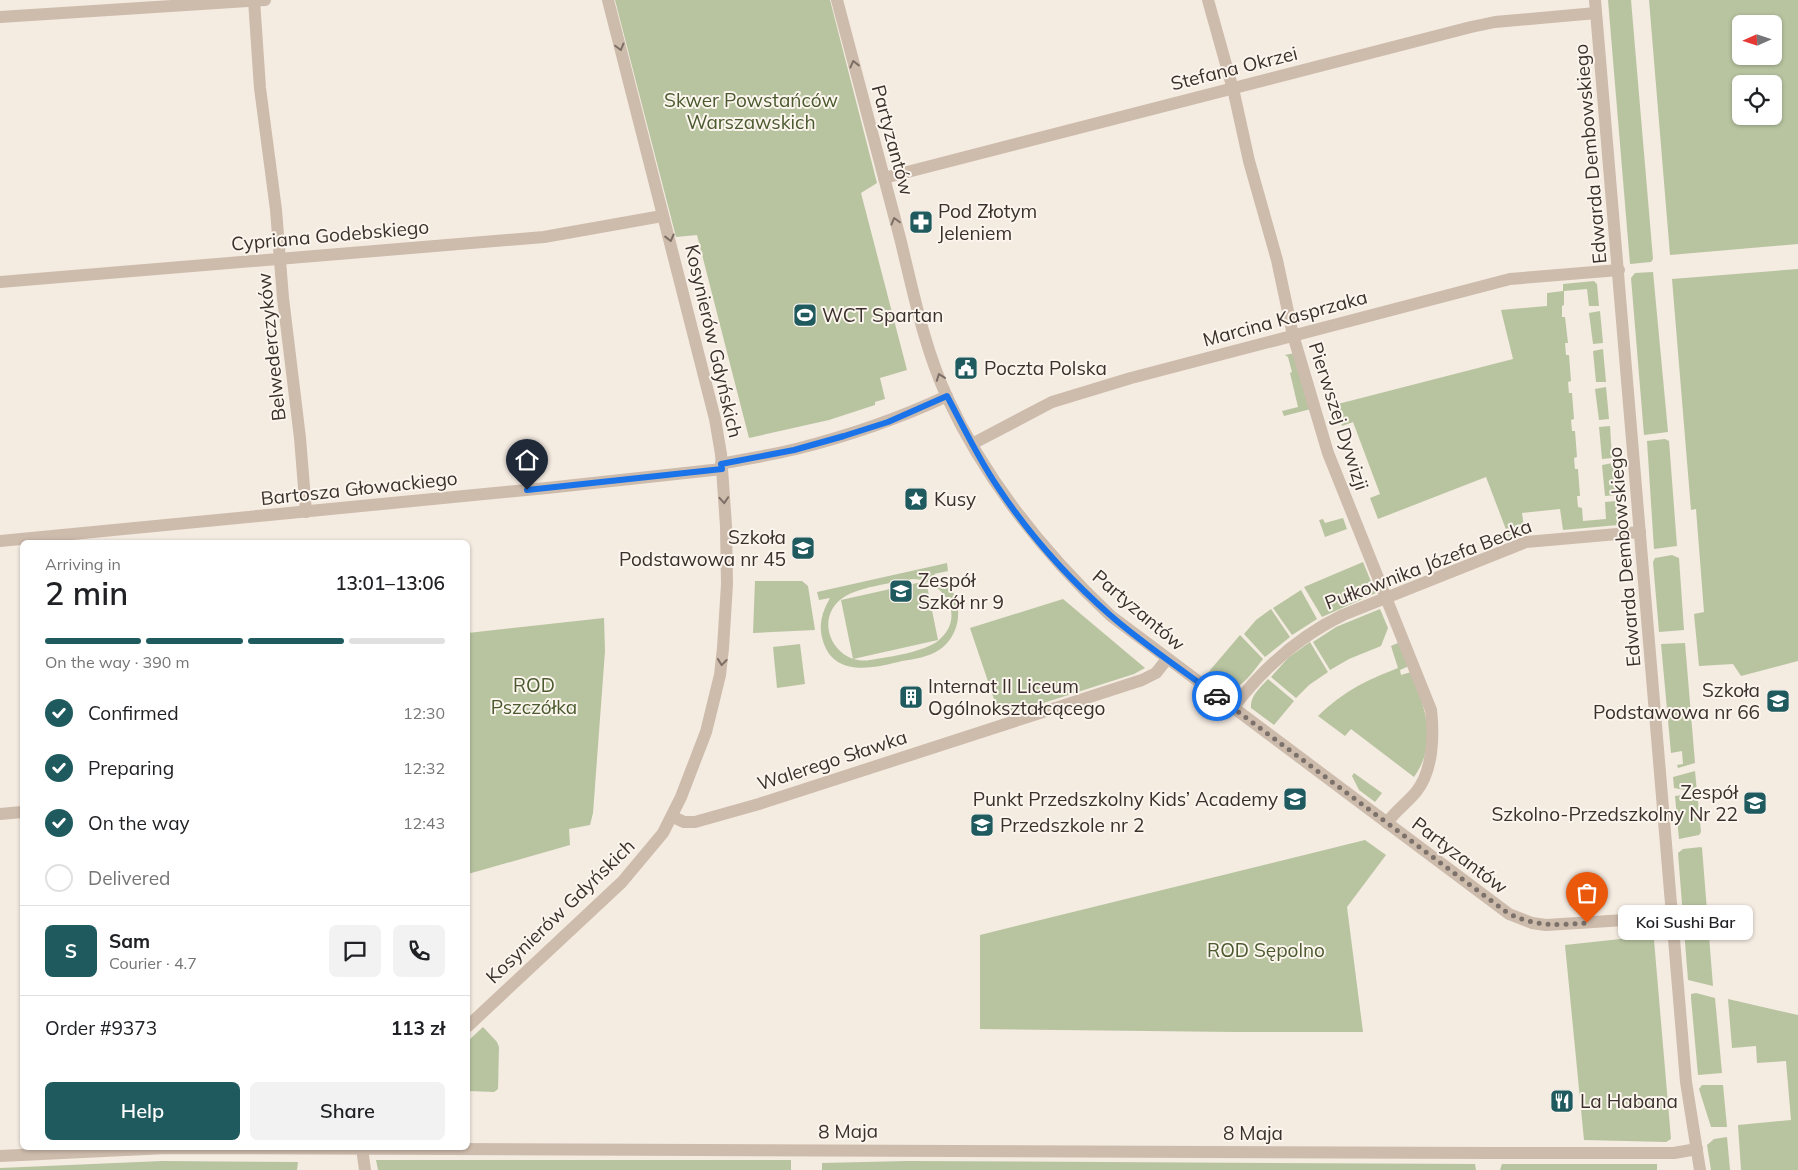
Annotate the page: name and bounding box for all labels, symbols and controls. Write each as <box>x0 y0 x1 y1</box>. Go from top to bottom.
north arrow <box>1732 15 1782 65</box>
map controls <box>1732 15 1782 125</box>
street label: Stefana Okrzei <box>1168 41 1300 95</box>
one-way arrow <box>614 43 625 52</box>
street label: Edwarda Dembowskiego <box>1568 43 1612 265</box>
one-way arrow <box>849 59 860 68</box>
button: locate <box>1732 75 1782 125</box>
street label: Partyzantów <box>867 82 919 198</box>
park label: Skwer Powstańców Warszawskich <box>664 88 838 134</box>
place label: Pod Złotym Jeleniem <box>938 199 1037 245</box>
pharmacy icon: Pod Złotym Jeleniem <box>908 209 934 235</box>
street label: Cypriana Godebskiego <box>230 214 430 256</box>
one-way arrow <box>891 217 901 226</box>
one-way arrow <box>664 234 675 243</box>
street label: Kosynierów Gdyńskich <box>680 242 748 440</box>
street label: Belwederczyków <box>251 272 291 422</box>
street label: Marcina Kasprzaka <box>1200 284 1370 352</box>
sports icon: WCT Spartan <box>792 302 818 328</box>
place label: WCT Spartan <box>822 303 943 327</box>
street label: Pierwszej Dywizji <box>1304 339 1374 493</box>
public building icon: Poczta Polska <box>953 355 979 381</box>
place label: Poczta Polska <box>984 356 1107 380</box>
one-way arrow <box>936 373 946 382</box>
pin <box>506 439 548 490</box>
icon: home <box>513 446 541 474</box>
street label: Edwarda Dembowskiego <box>1602 446 1646 668</box>
street label: Bartosza Głowackiego <box>259 466 459 510</box>
place icon: Kusy <box>903 486 929 512</box>
place label: Kusy <box>934 487 976 511</box>
one-way arrow <box>718 496 729 504</box>
street label: Pułkownika Józefa Becka <box>1321 513 1535 615</box>
place label: Szkoła Podstawowa nr 45 <box>619 525 786 571</box>
school or university icon: Szkoła Podstawowa nr 45 <box>790 535 816 561</box>
text: Arriving in <box>45 554 121 574</box>
street label: Partyzantów <box>1088 564 1190 656</box>
place label: Zespół Szkół nr 9 <box>918 568 1004 614</box>
text: 13:01–13:06 <box>335 571 445 595</box>
text: 2 min <box>45 573 128 613</box>
school or university icon: Zespół Szkół nr 9 <box>888 578 914 604</box>
text: On the way · 390 m <box>45 652 190 672</box>
one-way arrow <box>716 658 727 666</box>
courier <box>1192 671 1242 721</box>
park label: ROD Pszczółka <box>491 673 577 719</box>
place label: Internat II Liceum Ogólnokształcącego <box>928 674 1105 720</box>
place label: Szkoła Podstawowa nr 66 <box>1593 678 1760 724</box>
icon: car <box>1203 682 1231 710</box>
building icon: Internat II Liceum Ogólnokształcącego <box>898 684 924 710</box>
school or university icon: Szkoła Podstawowa nr 66 <box>1765 688 1791 714</box>
icon: check <box>45 699 73 727</box>
text: Confirmed <box>88 701 179 725</box>
text: 12:30 <box>403 703 445 723</box>
street label: Walerego Sławka <box>754 724 910 796</box>
icon: check <box>45 754 73 782</box>
text: Preparing <box>88 756 174 780</box>
text: 12:32 <box>403 758 445 778</box>
place label: Zespół Szkolno-Przedszkolny Nr 22 <box>1491 780 1739 826</box>
school or university icon: Punkt Przedszkolny Kids’ Academy <box>1282 786 1308 812</box>
place label: Punkt Przedszkolny Kids’ Academy <box>973 787 1278 811</box>
school or university icon: Zespół Szkolno-Przedszkolny Nr 22 <box>1742 790 1768 816</box>
icon: check <box>45 809 73 837</box>
text: On the way <box>88 811 190 835</box>
street label: Partyzantów <box>1407 811 1513 899</box>
school or university icon: Przedszkole nr 2 <box>969 812 995 838</box>
text: 12:43 <box>403 813 445 833</box>
place label: Przedszkole nr 2 <box>1000 813 1144 837</box>
street label: Kosynierów Gdyńskich <box>481 834 639 988</box>
text: Delivered <box>88 866 170 890</box>
pin <box>1566 872 1608 923</box>
icon: bag <box>1573 879 1601 907</box>
callout: Koi Sushi Bar <box>1617 906 1752 940</box>
text: Koi Sushi Bar <box>1636 912 1735 932</box>
button: chat <box>329 925 381 977</box>
button: phone <box>393 925 445 977</box>
text: Sam <box>109 929 150 953</box>
park label: ROD Sępolno <box>1207 938 1325 962</box>
text: S <box>65 939 77 963</box>
text: Courier · 4.7 <box>109 953 197 973</box>
text: Order #9373 <box>45 1016 157 1040</box>
text: 113 zł <box>391 1016 445 1040</box>
button: Help <box>45 1082 240 1140</box>
button: Share <box>250 1082 445 1140</box>
restaurant icon: La Habana <box>1549 1088 1575 1114</box>
place label: La Habana <box>1580 1089 1678 1113</box>
street label: 8 Maja <box>818 1118 878 1144</box>
street label: 8 Maja <box>1223 1121 1283 1145</box>

